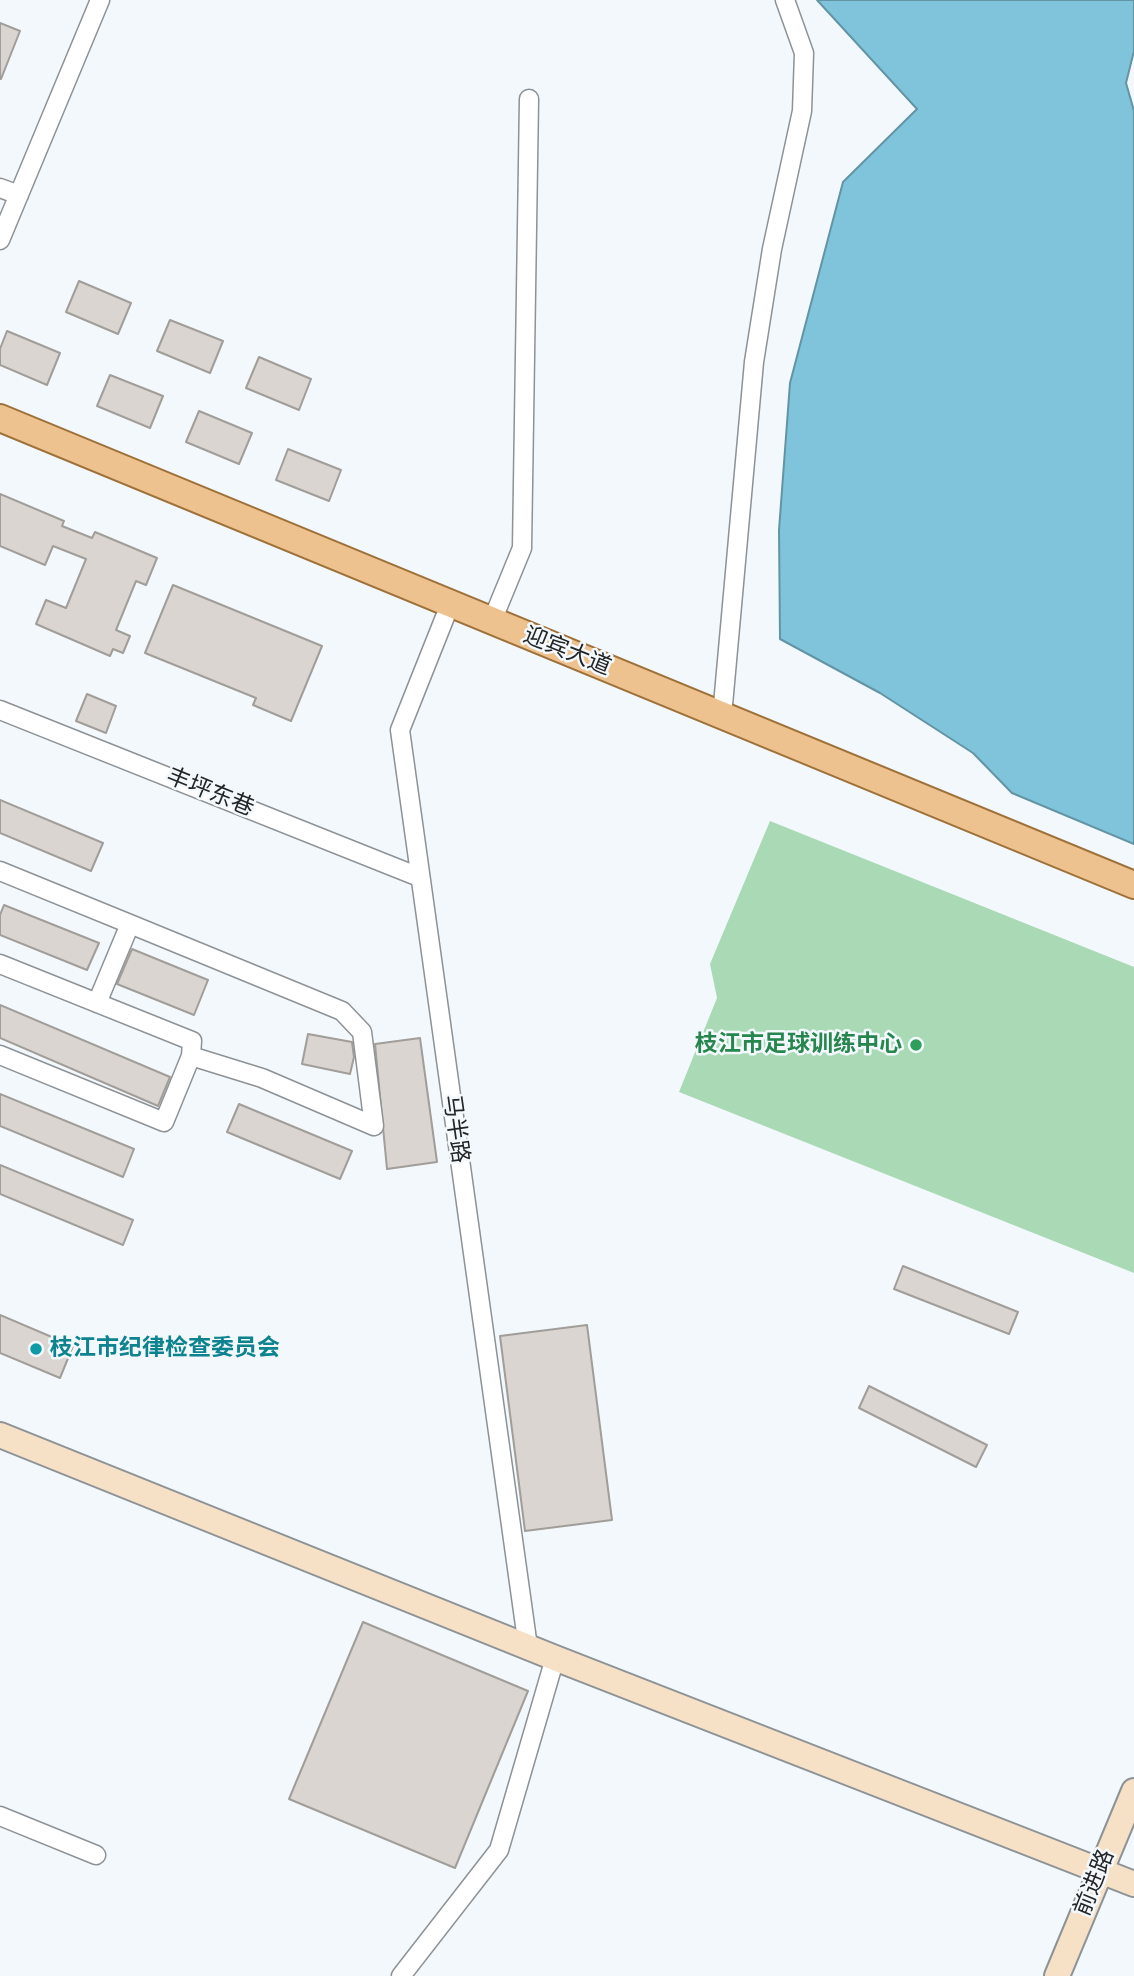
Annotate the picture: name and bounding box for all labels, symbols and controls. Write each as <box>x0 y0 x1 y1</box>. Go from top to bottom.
street label: 迎宾大道 <box>519 622 615 682</box>
street label: 丰坪东巷 <box>162 763 258 823</box>
place label: 枝江市足球训练中心 <box>695 1031 902 1059</box>
marker: 枝江市足球训练中心 <box>908 1037 924 1053</box>
street label: 马半路 <box>437 1093 473 1165</box>
place label: 枝江市纪律检查委员会 <box>50 1335 280 1363</box>
marker: 枝江市纪律检查委员会 <box>28 1341 44 1357</box>
street label: 前进路 <box>1069 1846 1121 1920</box>

